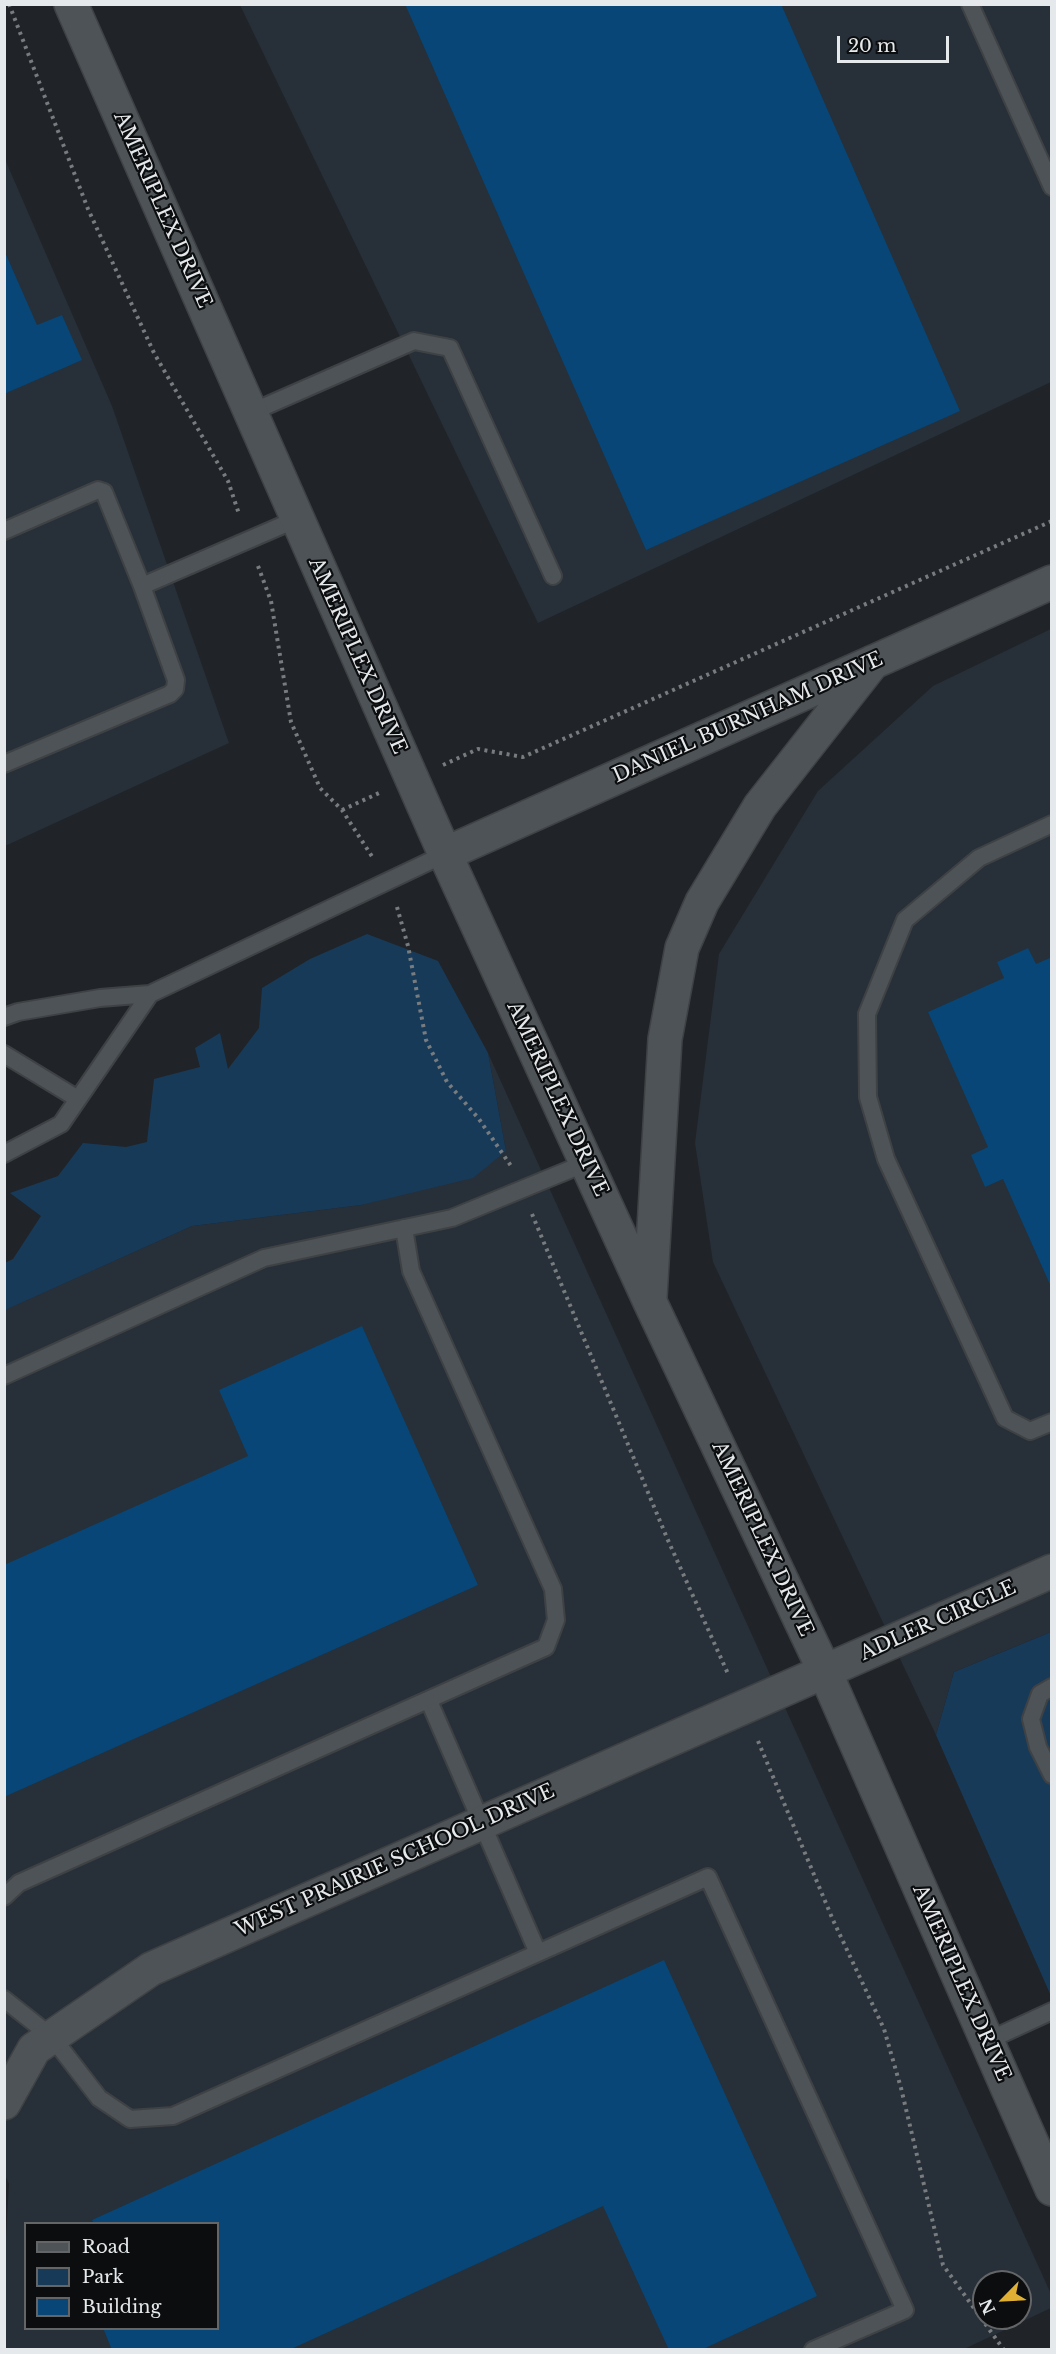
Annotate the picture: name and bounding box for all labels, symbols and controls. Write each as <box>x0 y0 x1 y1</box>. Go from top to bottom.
scale bar <box>840 24 952 62</box>
text: 20 m <box>848 35 896 57</box>
street label: AMERIPLEX DRIVE <box>108 108 216 312</box>
street label: AMERIPLEX DRIVE <box>303 554 411 758</box>
street label: DANIEL BURNHAM DRIVE <box>609 647 887 789</box>
street label: AMERIPLEX DRIVE <box>501 998 613 1200</box>
street label: AMERIPLEX DRIVE <box>706 1438 818 1640</box>
street label: ADLER CIRCLE <box>856 1576 1020 1666</box>
street label: WEST PRAIRIE SCHOOL DRIVE <box>232 1779 558 1943</box>
street label: AMERIPLEX DRIVE <box>907 1881 1015 2085</box>
legend <box>24 2222 219 2330</box>
text: Road <box>82 2236 130 2258</box>
text: Park <box>82 2266 124 2288</box>
north arrow <box>972 2270 1032 2330</box>
text: Building <box>82 2296 161 2318</box>
text: N <box>975 2296 1000 2317</box>

